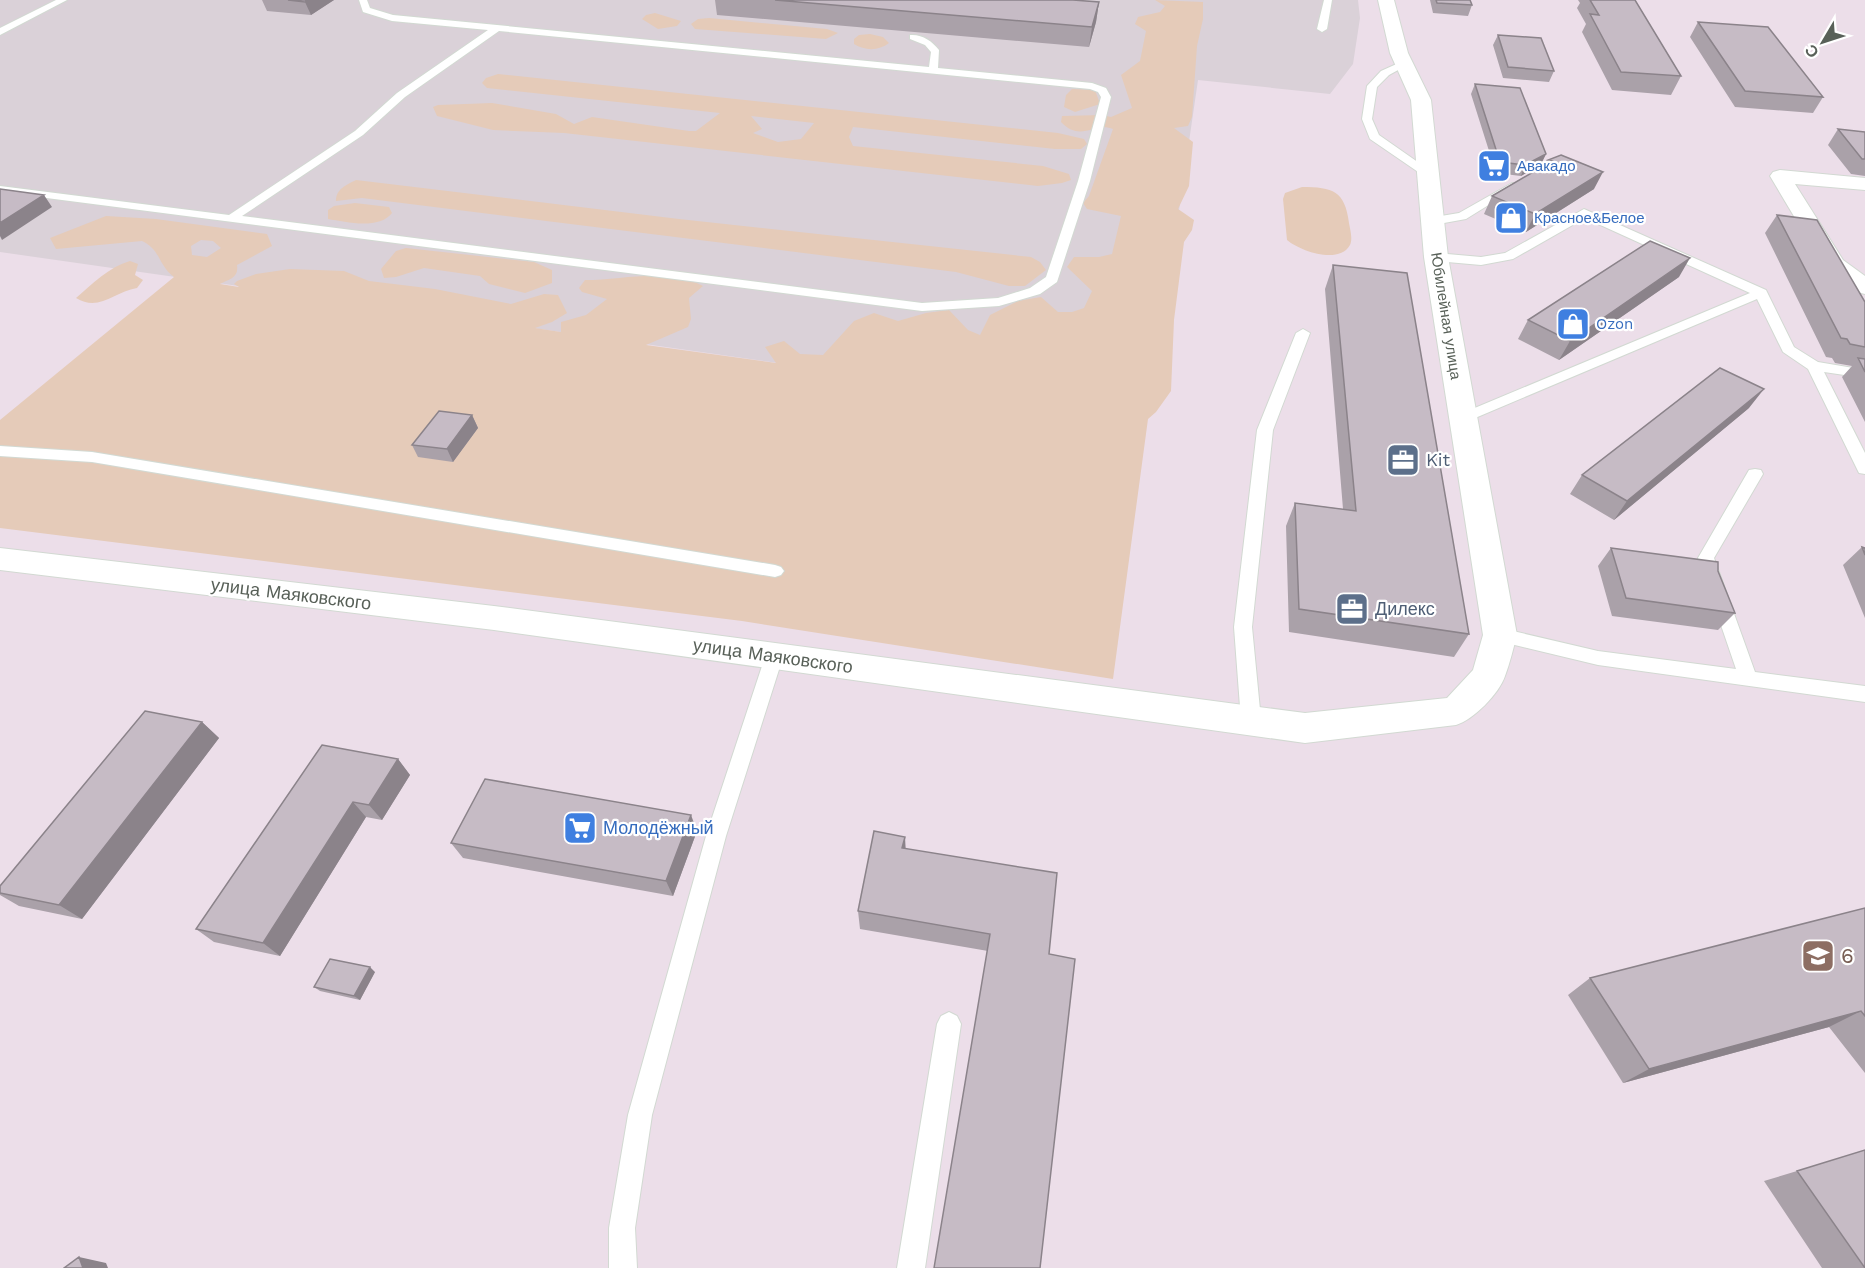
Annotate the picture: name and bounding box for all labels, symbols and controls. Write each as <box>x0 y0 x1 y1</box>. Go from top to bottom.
north arrow <box>1793 12 1853 72</box>
text: С <box>1800 40 1823 62</box>
supermarket icon: Авакадо <box>1476 148 1512 184</box>
place label: Авакадо <box>1517 157 1575 175</box>
shop icon: Красное&Белое <box>1493 200 1529 236</box>
place label: Красное&Белое <box>1534 209 1645 227</box>
street label: Юбилейная улица <box>1427 251 1465 382</box>
shop icon: Ozon <box>1555 306 1591 342</box>
place label: Ozon <box>1596 315 1633 333</box>
office icon: Kit <box>1385 442 1421 478</box>
place label: Kit <box>1426 449 1451 470</box>
street label: улица Маяковского <box>210 573 372 614</box>
office icon: Дилекс <box>1334 591 1370 627</box>
place label: Дилекс <box>1375 598 1435 619</box>
street label: улица Маяковского <box>692 634 854 677</box>
supermarket icon: Молодёжный <box>562 810 598 846</box>
place label: Молодёжный <box>603 817 714 838</box>
school or university icon: 6 <box>1800 938 1836 974</box>
place label: 6 <box>1841 943 1854 968</box>

